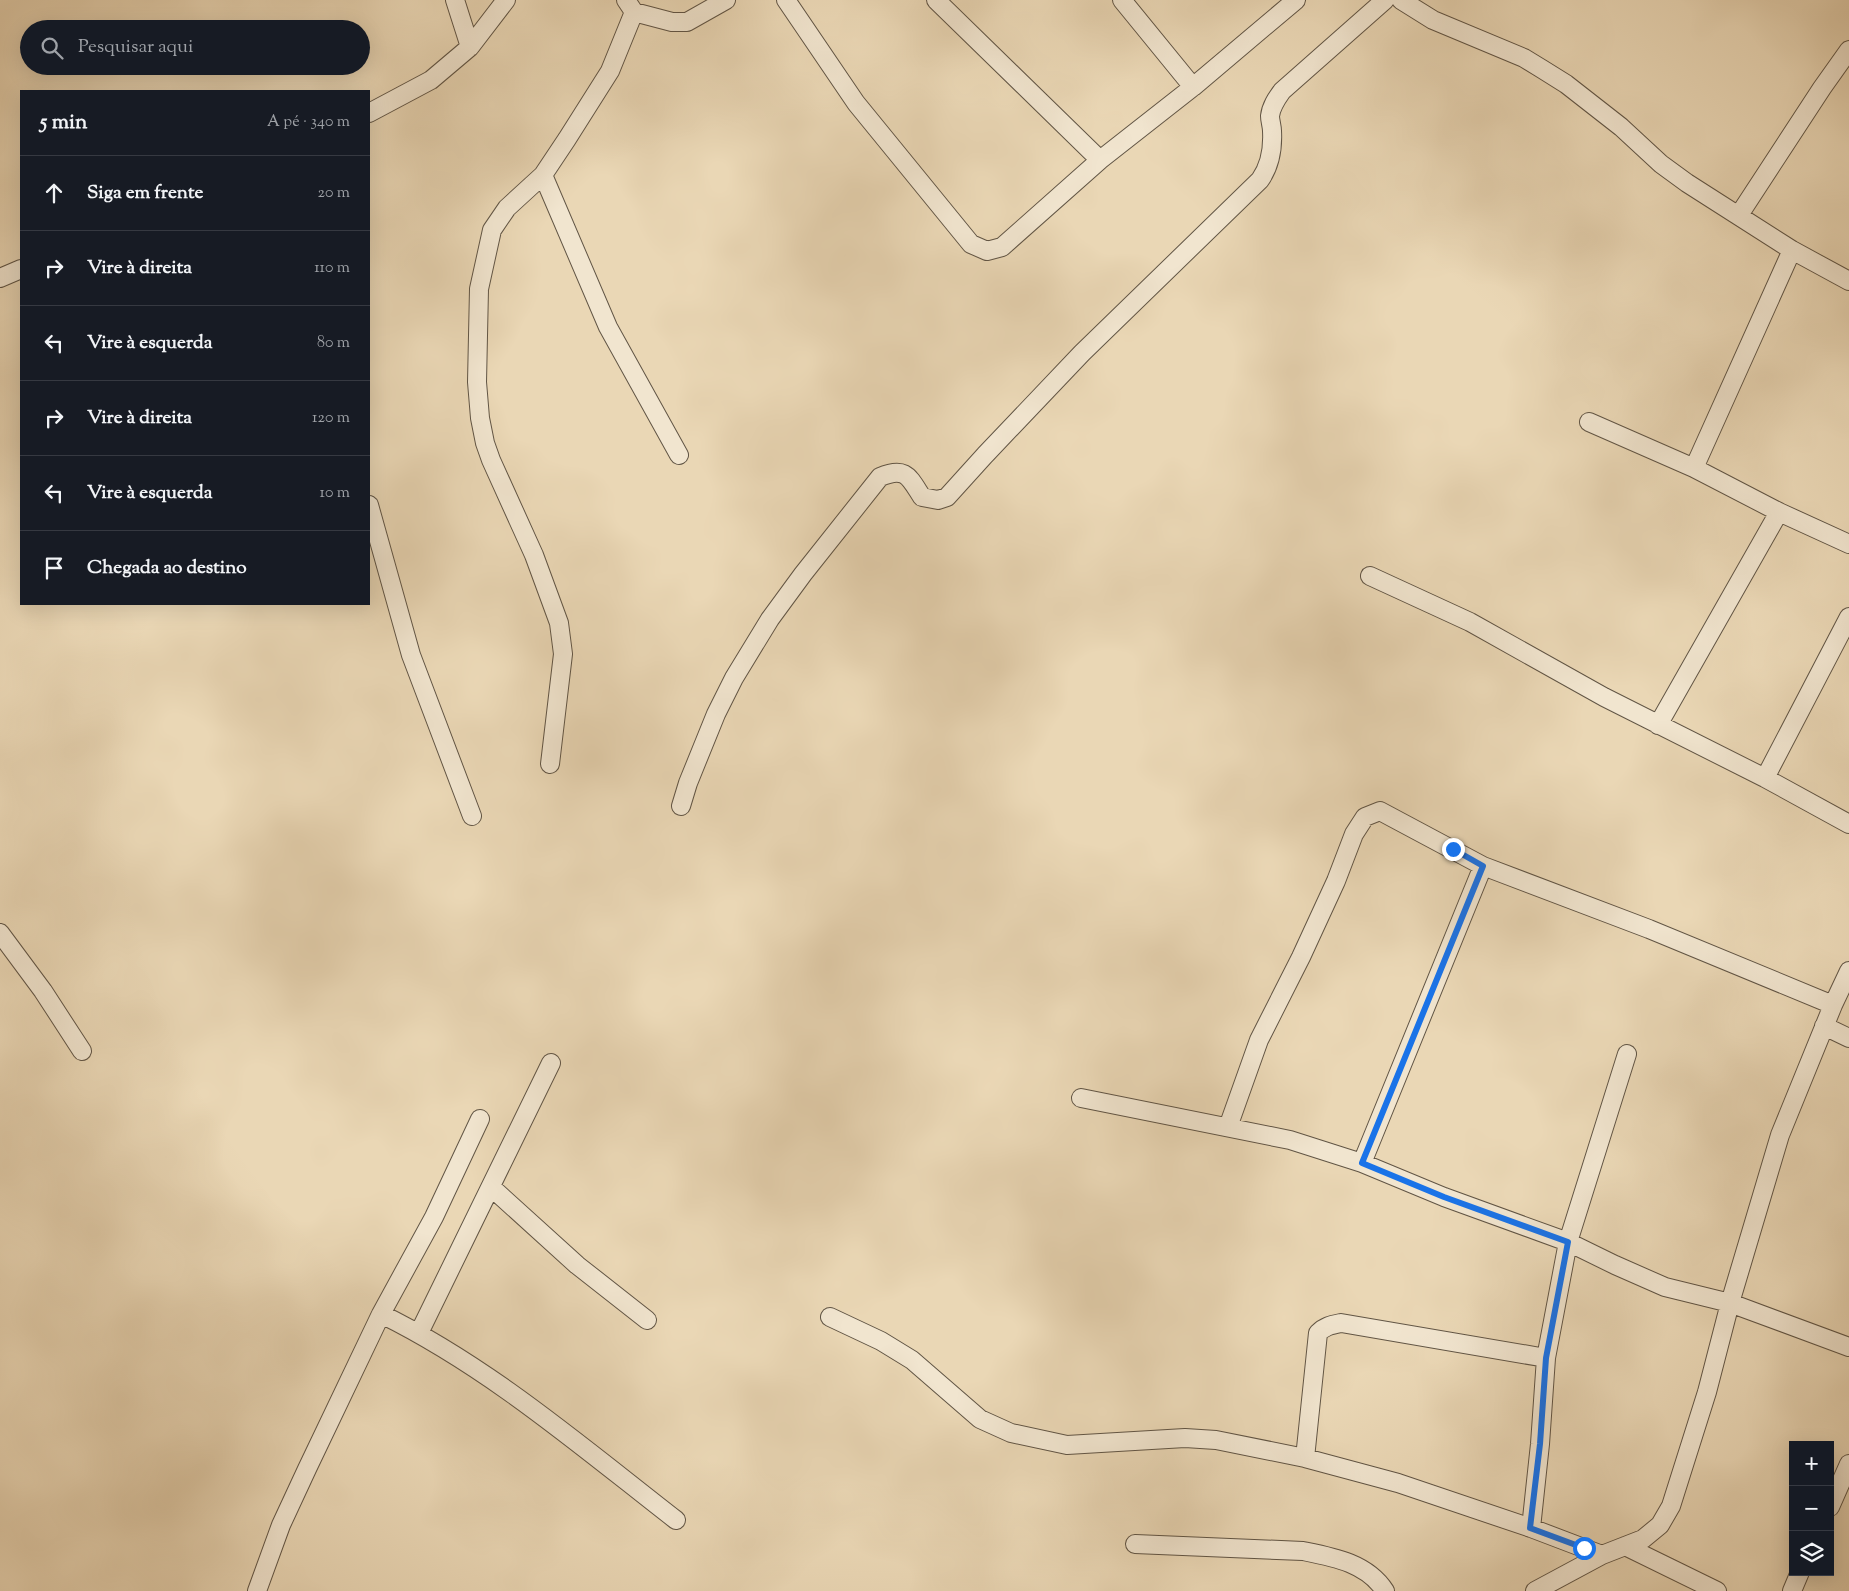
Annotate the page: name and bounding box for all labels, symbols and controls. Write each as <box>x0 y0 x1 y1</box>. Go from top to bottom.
search box <box>20 20 370 75</box>
icon: search <box>38 34 66 62</box>
text: Pesquisar aqui <box>78 34 193 61</box>
text: 5 min <box>40 108 87 138</box>
text: A pé · 340 m <box>267 111 350 134</box>
icon: ahead <box>40 179 68 207</box>
text: Siga em frente <box>87 180 203 207</box>
text: 20 m <box>317 182 350 205</box>
icon: right <box>40 254 68 282</box>
text: Vire à direita <box>87 255 192 282</box>
text: 110 m <box>314 257 350 280</box>
icon: left <box>40 329 68 357</box>
text: Vire à esquerda <box>87 330 213 357</box>
text: 80 m <box>317 332 350 355</box>
icon: right <box>40 404 68 432</box>
text: Vire à direita <box>87 405 192 432</box>
text: 120 m <box>312 407 350 430</box>
icon: left <box>40 479 68 507</box>
text: Vire à esquerda <box>87 480 213 507</box>
text: 10 m <box>320 482 350 505</box>
icon: arrive <box>40 554 68 582</box>
text: Chegada ao destino <box>87 555 247 582</box>
route end <box>1442 838 1465 861</box>
map controls <box>1789 1441 1834 1576</box>
button: + <box>1789 1441 1834 1486</box>
button: − <box>1789 1486 1834 1531</box>
button: layers <box>1789 1531 1834 1576</box>
route start <box>1573 1537 1596 1560</box>

